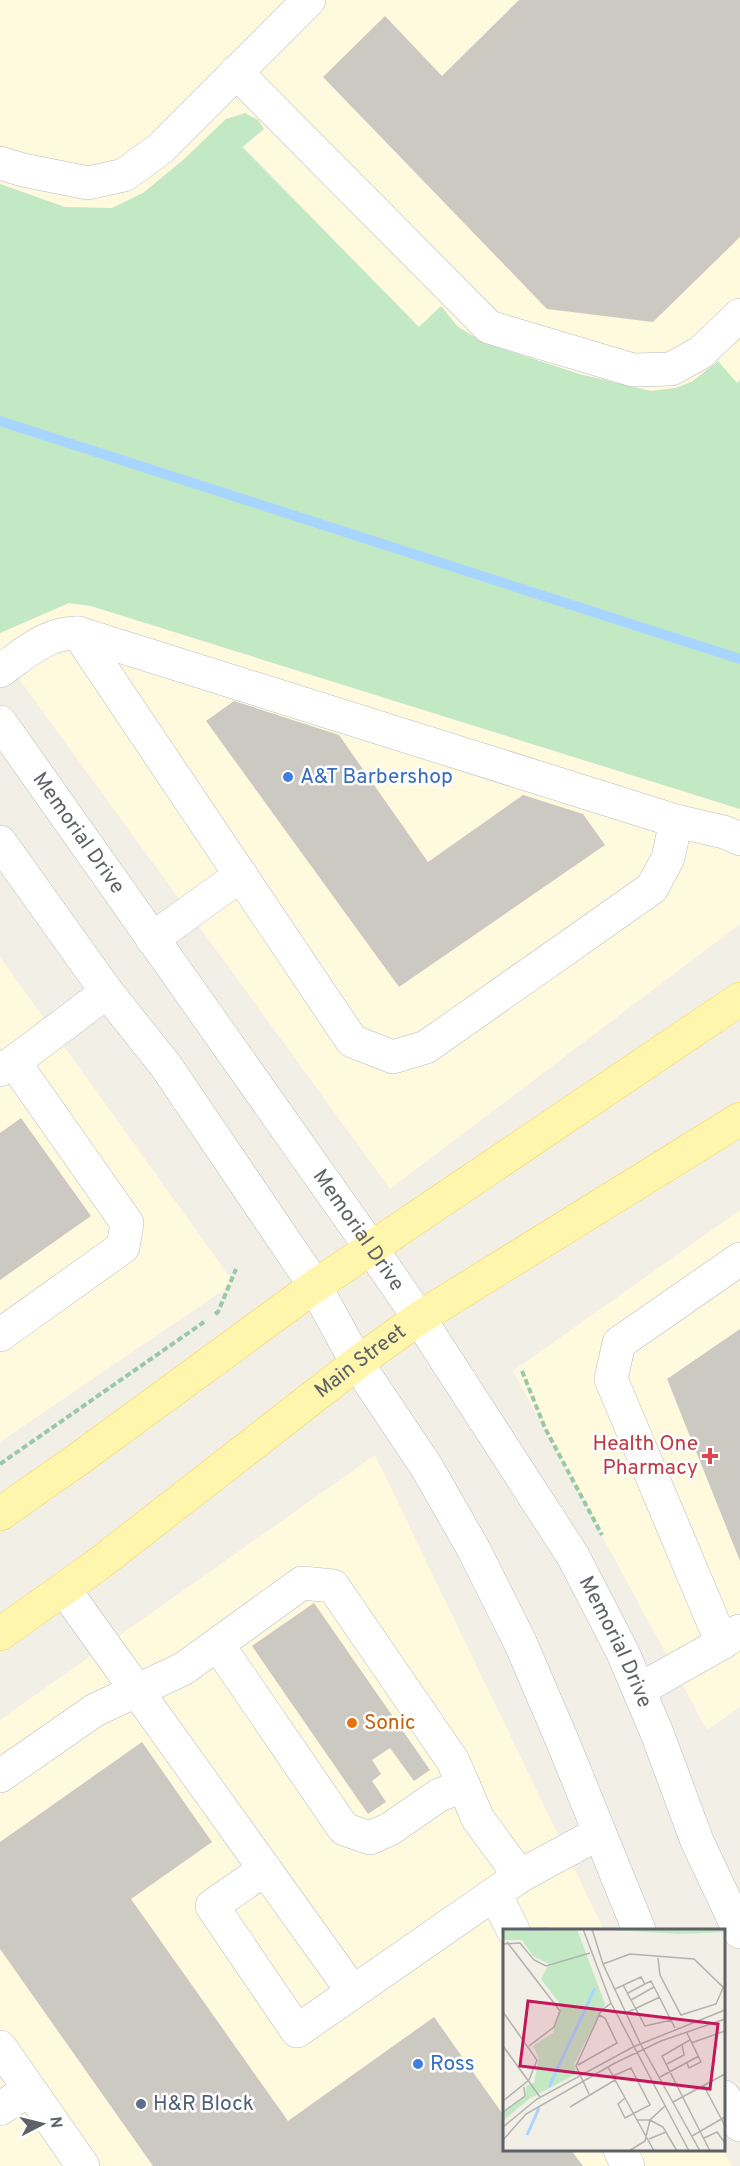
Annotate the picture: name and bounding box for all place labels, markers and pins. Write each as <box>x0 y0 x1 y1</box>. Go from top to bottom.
place label: A&T Barbershop <box>300 764 453 791</box>
marker: A&T Barbershop <box>281 770 295 784</box>
place label: Health One Pharmacy <box>592 1431 698 1482</box>
marker: Health One Pharmacy <box>703 1449 717 1463</box>
place label: Sonic <box>364 1710 415 1737</box>
marker: Sonic <box>345 1716 359 1730</box>
place label: Ross <box>430 2051 475 2078</box>
marker: Ross <box>411 2057 425 2071</box>
place label: H&R Block <box>153 2091 254 2118</box>
marker: H&R Block <box>134 2097 148 2111</box>

